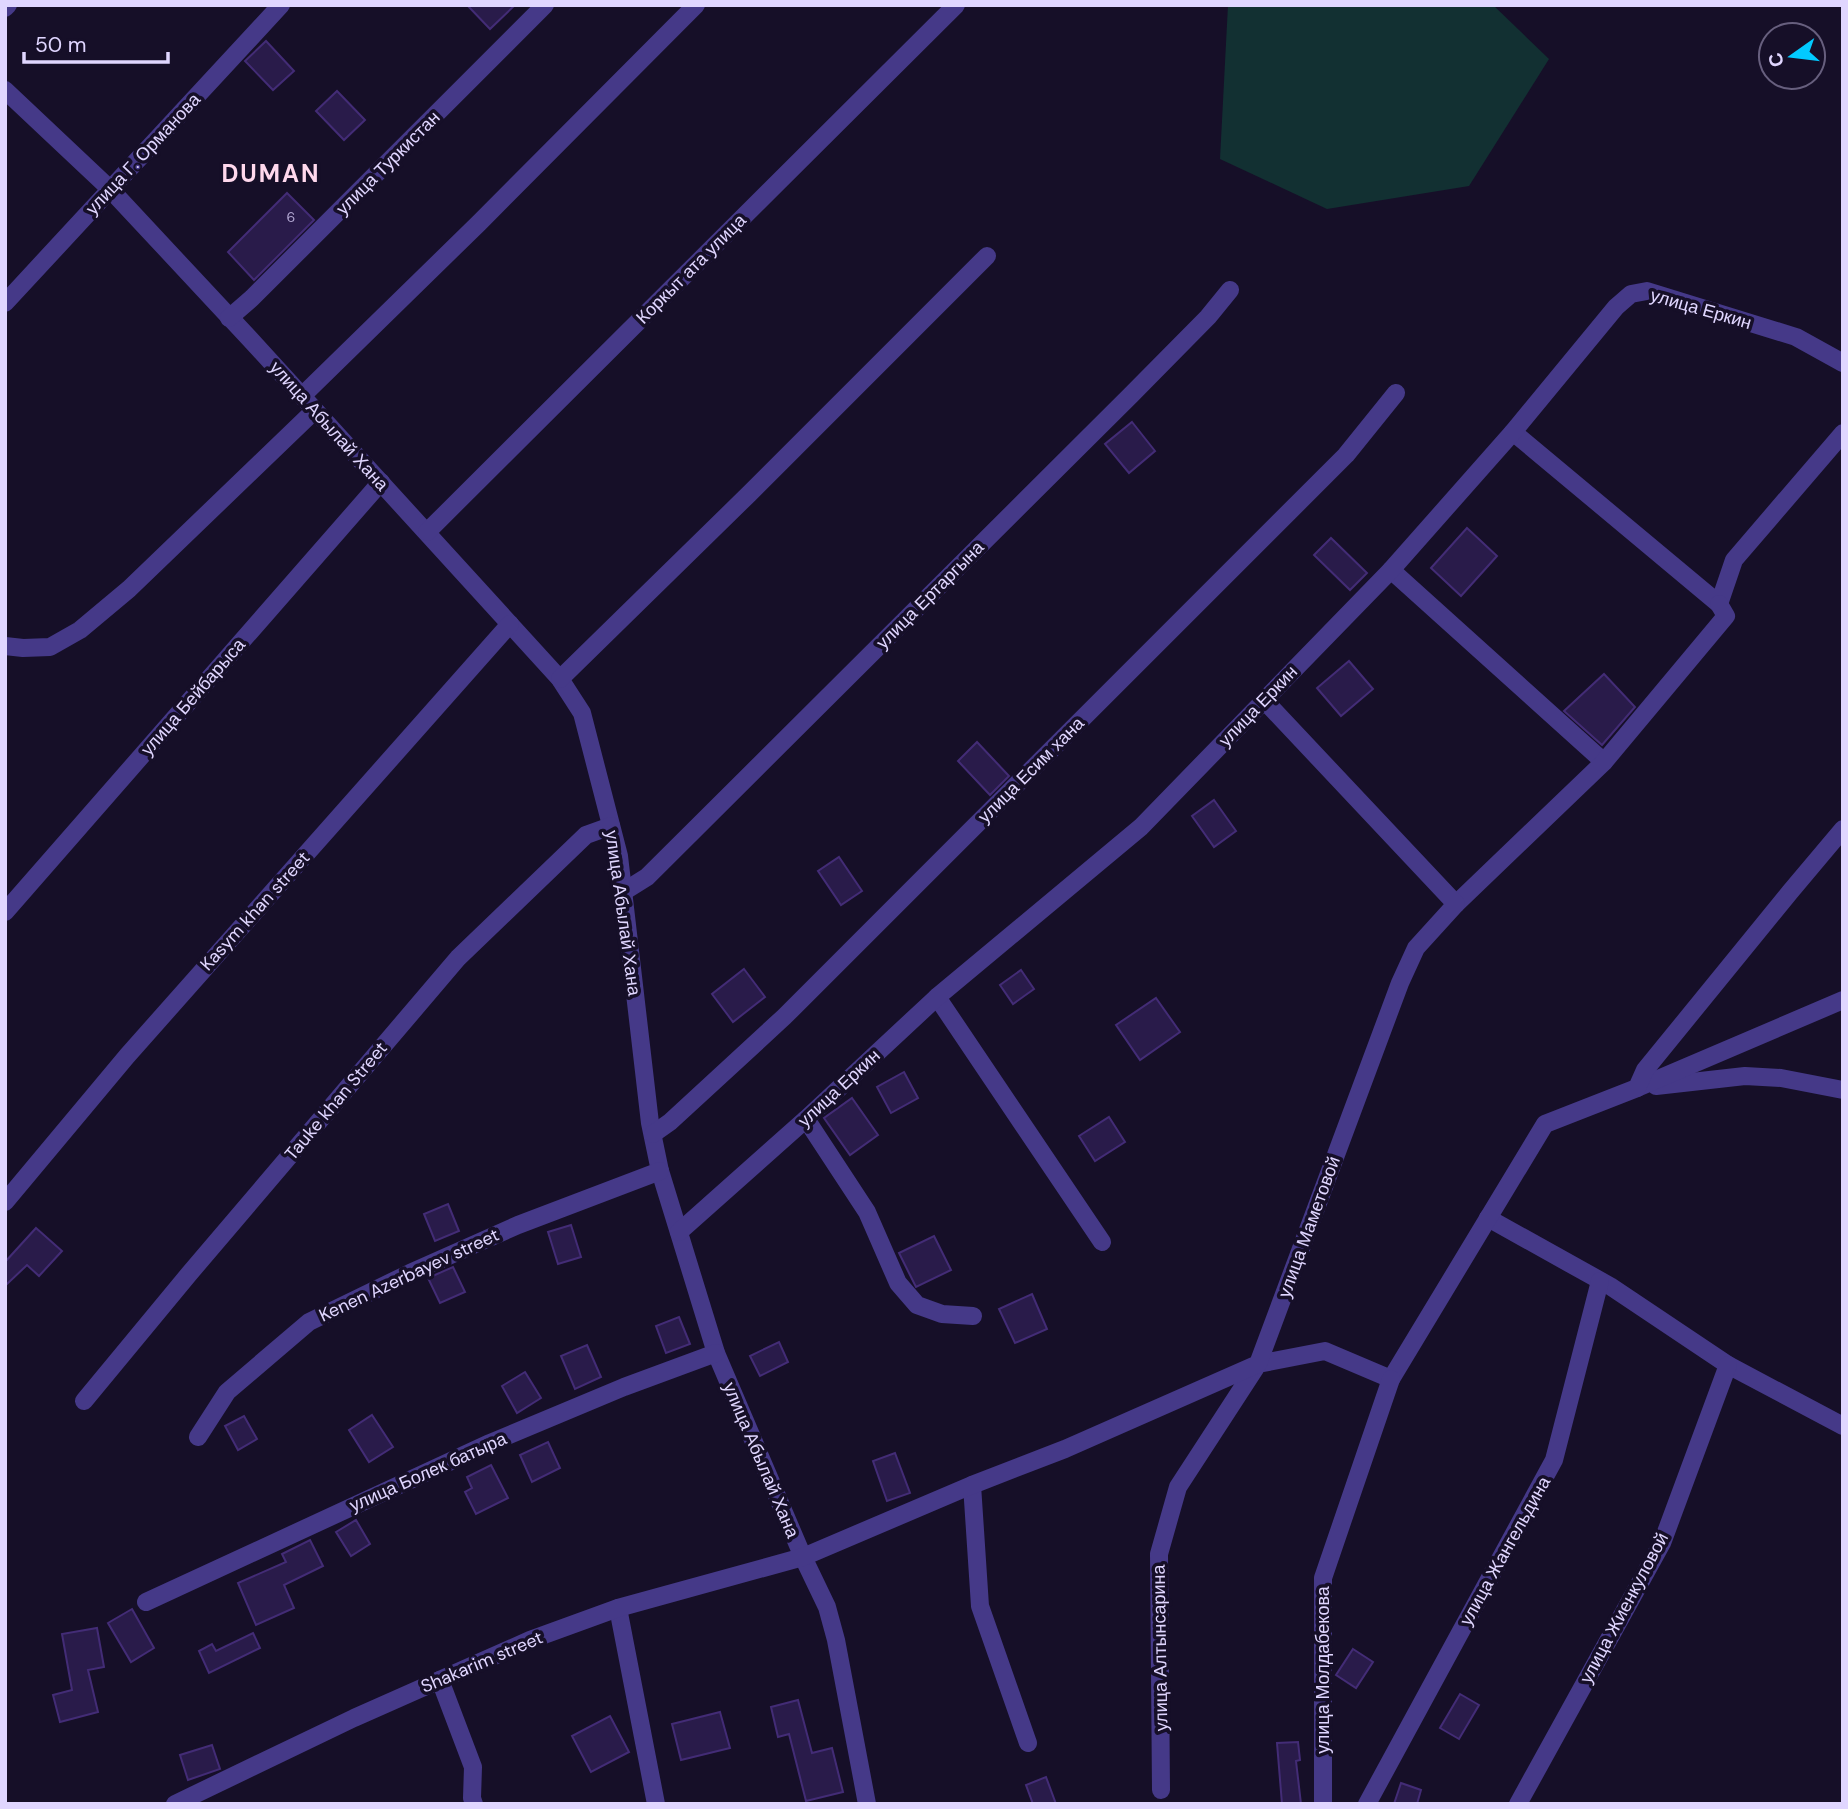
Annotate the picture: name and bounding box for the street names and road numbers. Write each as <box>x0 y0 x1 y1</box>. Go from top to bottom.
street label: улица Г. Орманова <box>80 87 206 220</box>
street label: улица Туркистан <box>331 106 445 220</box>
street label: Коркыт ата улица <box>631 208 752 329</box>
street label: улица Еркин <box>1648 283 1754 335</box>
street label: улица Абылай Хана <box>264 356 394 497</box>
street label: улица Ертаргына <box>871 535 990 654</box>
street label: улица Бейбарыса <box>135 633 251 761</box>
street label: улица Еркин <box>1213 660 1303 752</box>
street label: улица Есим хана <box>973 711 1090 828</box>
street label: улица Абылай Хана <box>600 829 647 998</box>
street label: Kasym khan street <box>195 846 315 976</box>
street label: Tauke khan Street <box>279 1037 393 1165</box>
street label: улица Еркин <box>793 1044 885 1132</box>
street label: улица Маметовой <box>1272 1153 1346 1301</box>
street label: Kenen Azerbayev street <box>315 1223 503 1327</box>
street label: улица Абылай Хана <box>717 1379 805 1542</box>
street label: улица Болек батыра <box>346 1426 511 1517</box>
street label: улица Жангельдина <box>1454 1471 1556 1630</box>
street label: улица Жиенкуловой <box>1574 1528 1674 1688</box>
street label: улица Алтынсарина <box>1147 1563 1173 1732</box>
street label: улица Молдабекова <box>1311 1585 1335 1754</box>
street label: Shakarim street <box>417 1625 547 1699</box>

